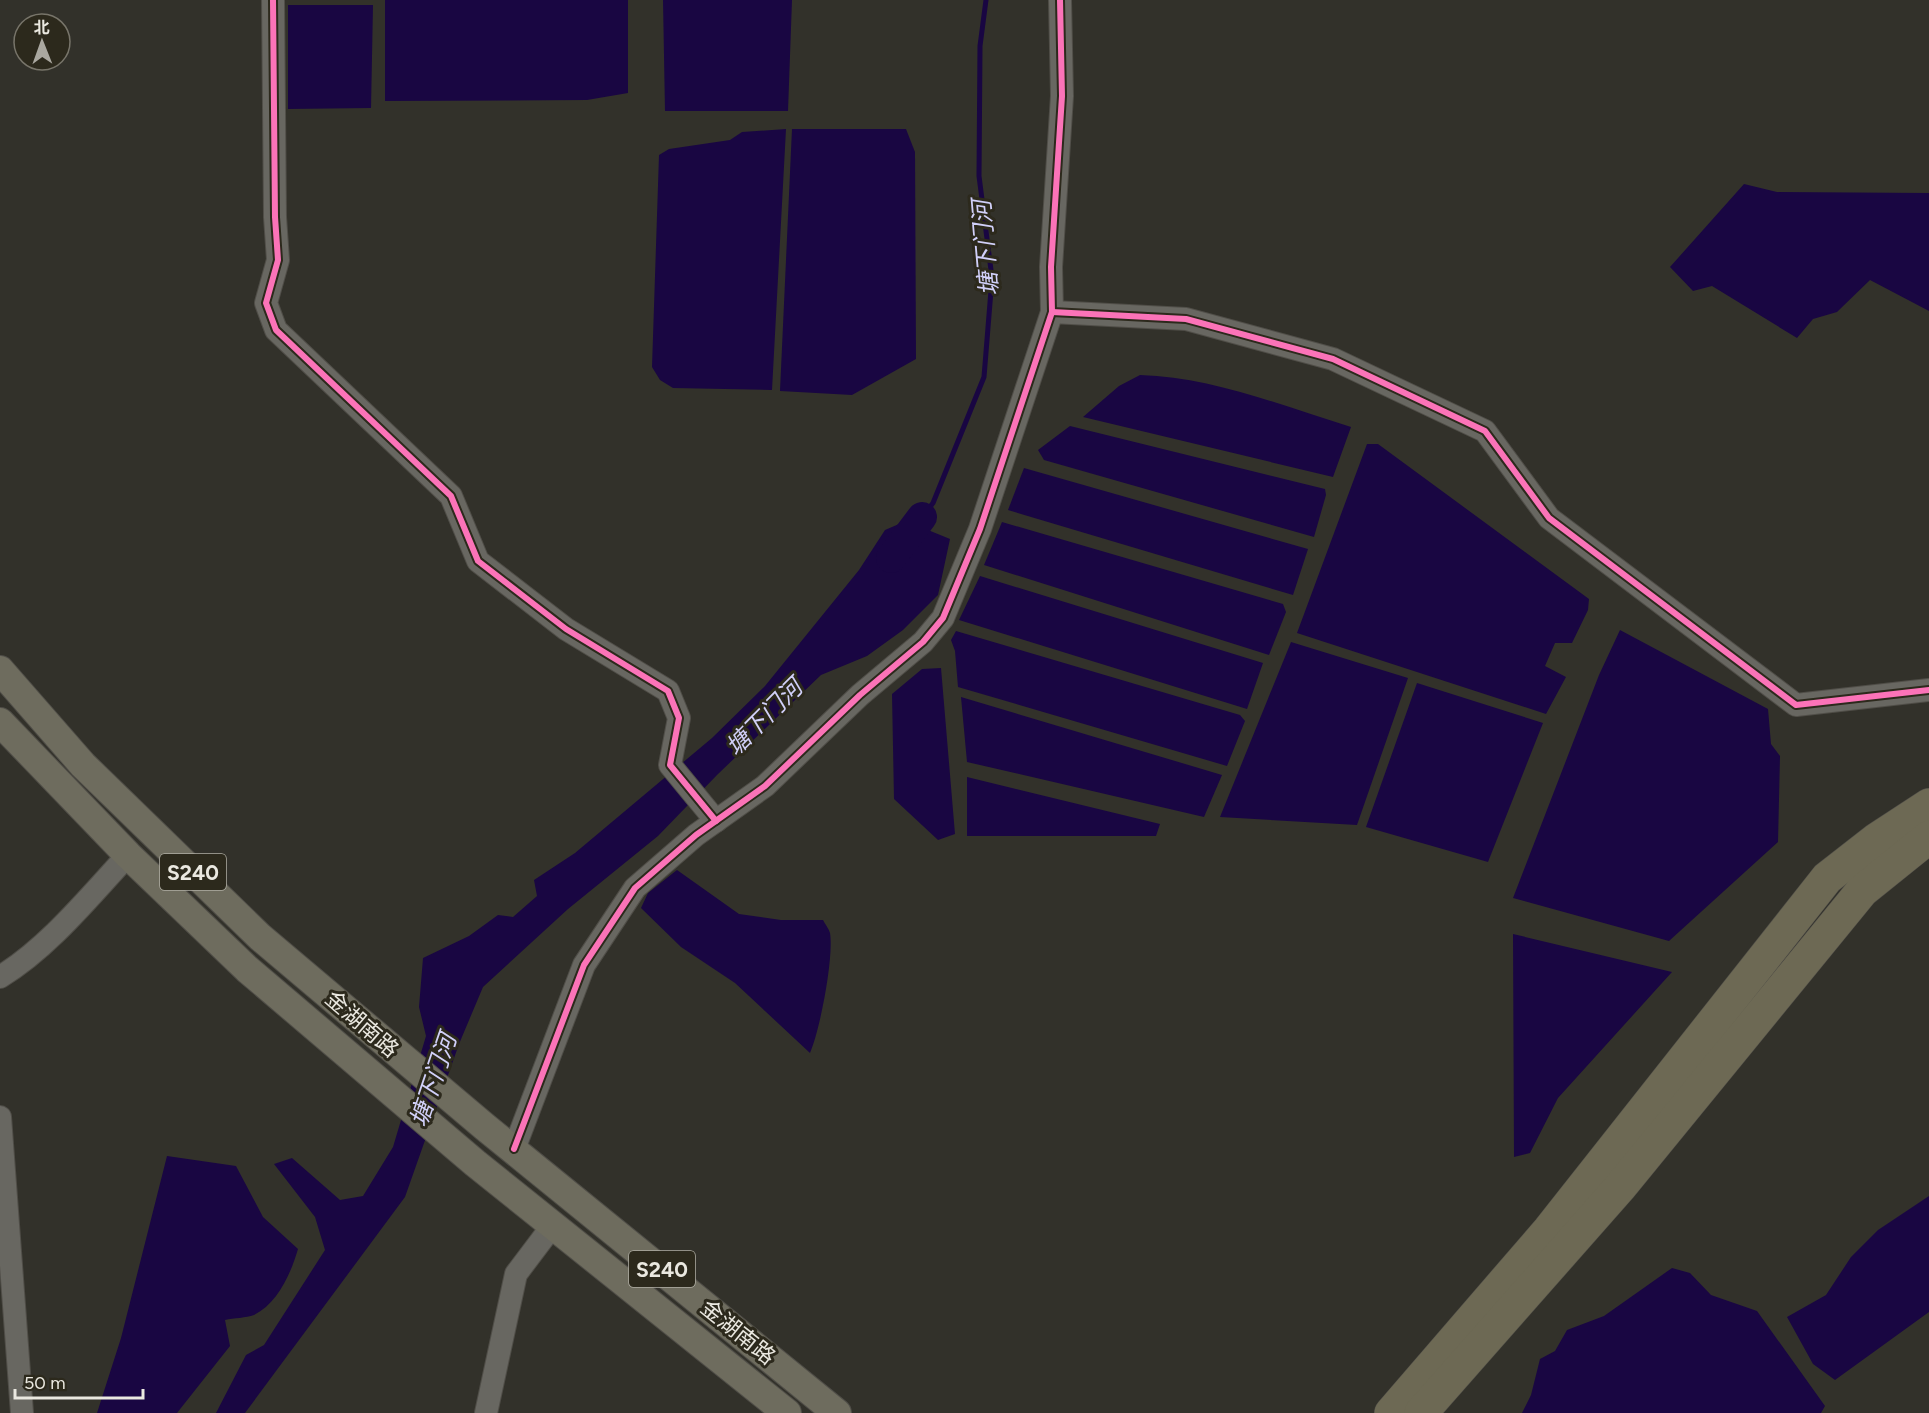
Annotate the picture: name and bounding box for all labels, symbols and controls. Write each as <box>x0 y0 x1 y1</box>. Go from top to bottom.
north arrow <box>12 12 72 72</box>
text: 北 <box>34 18 50 37</box>
water label: 塘下门河 <box>966 195 1004 297</box>
water label: 塘下门河 <box>720 670 811 761</box>
road number: S240 <box>160 854 226 890</box>
street label: 金湖南路 <box>320 985 404 1063</box>
water label: 塘下门河 <box>404 1026 464 1130</box>
road number: S240 <box>629 1251 695 1287</box>
street label: 金湖南路 <box>695 1294 781 1370</box>
scale bar <box>15 1362 142 1400</box>
text: 50 m <box>24 1372 66 1394</box>

